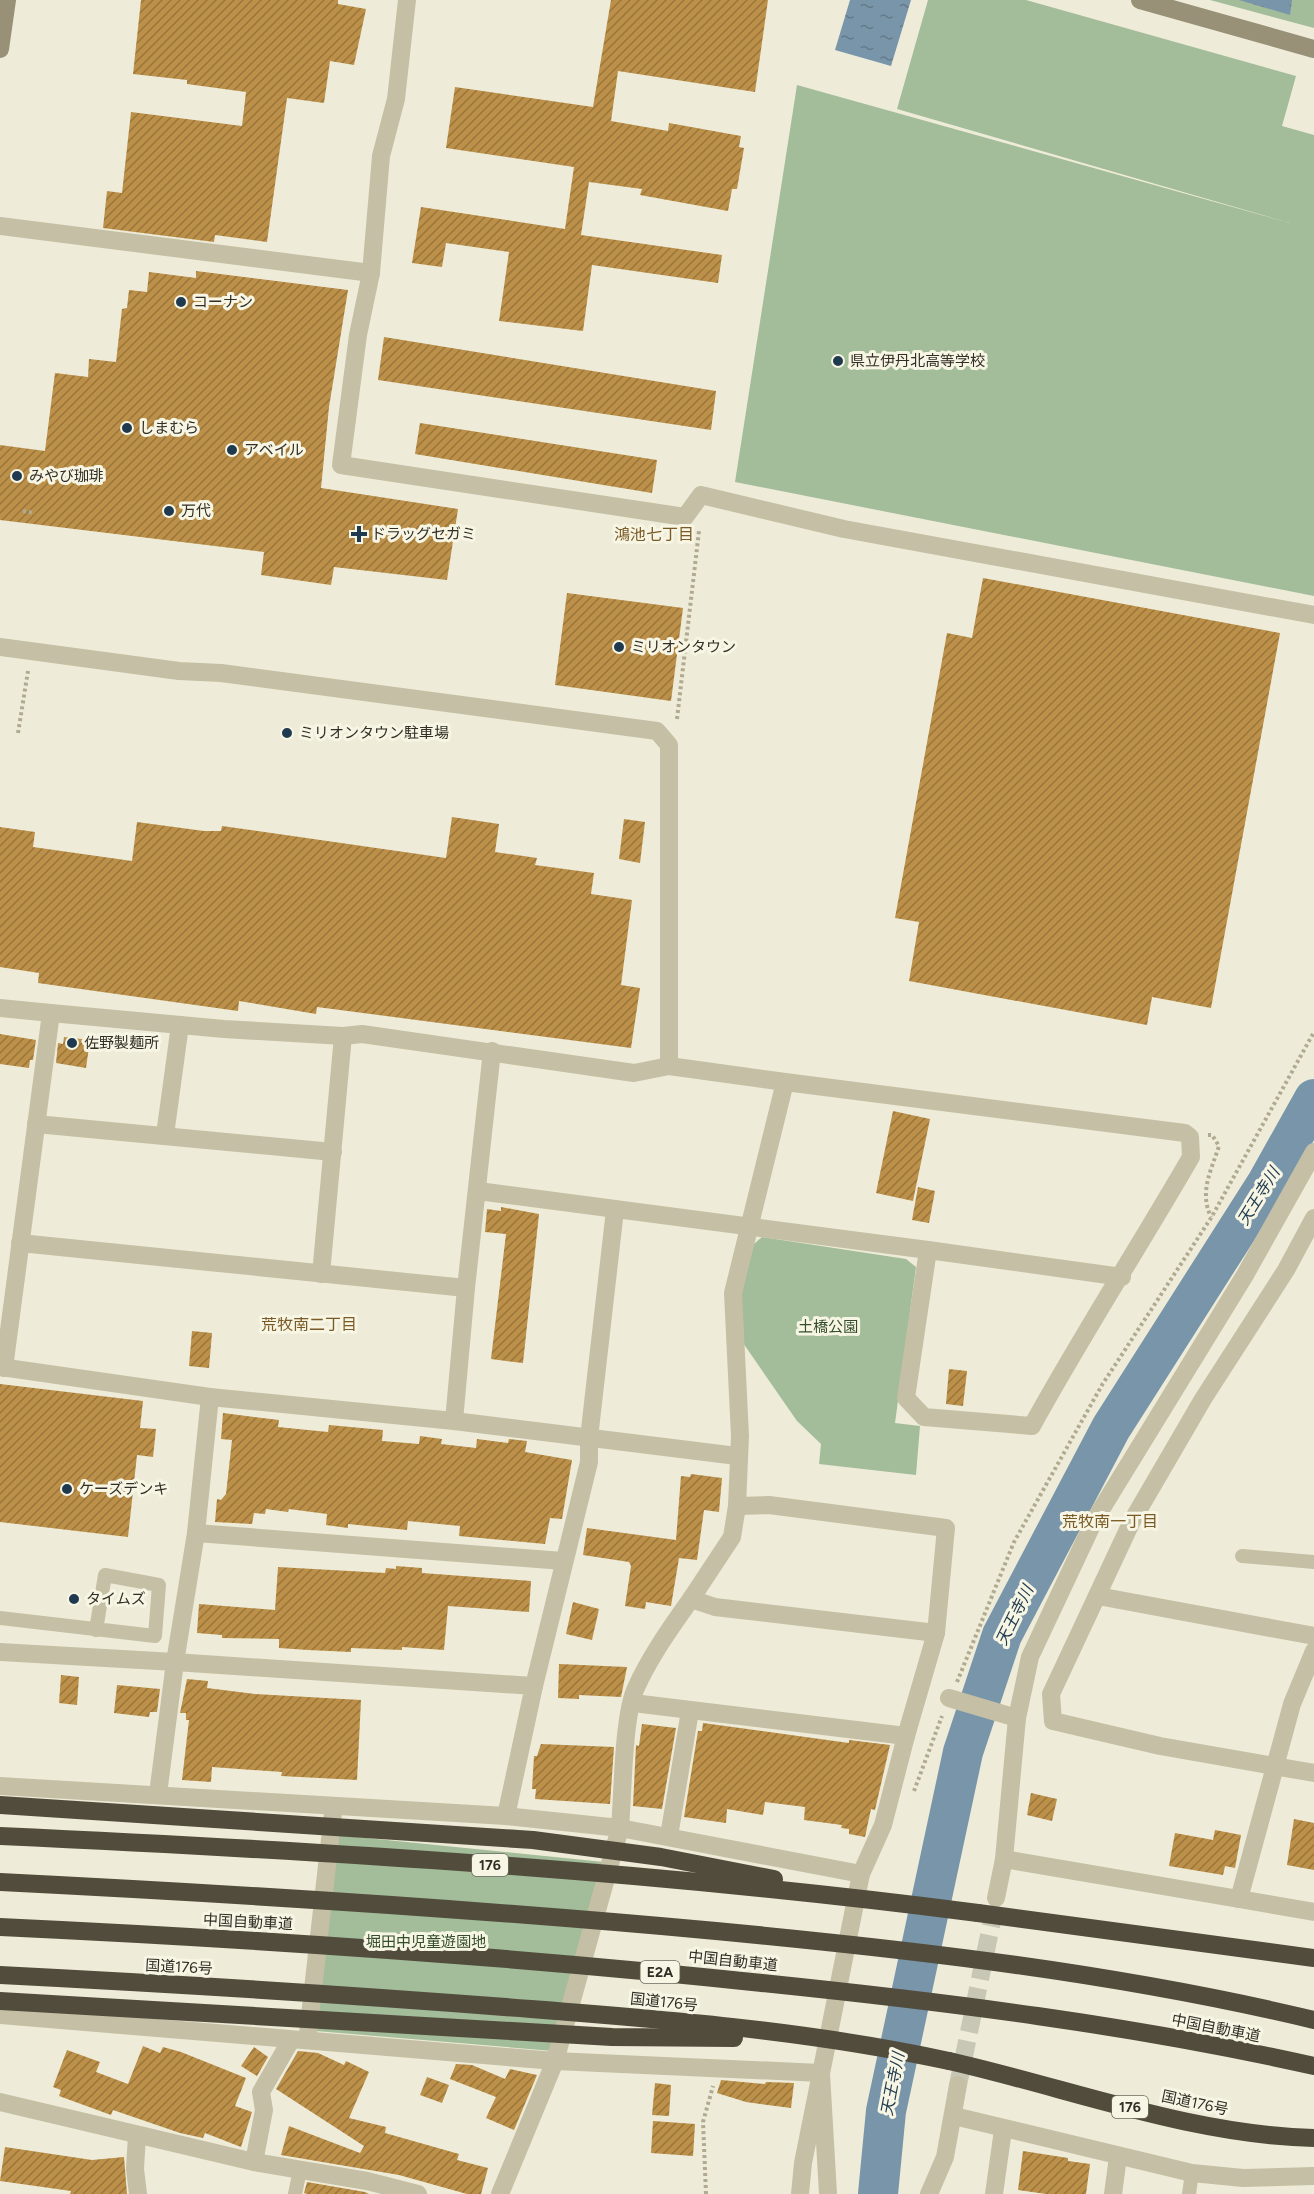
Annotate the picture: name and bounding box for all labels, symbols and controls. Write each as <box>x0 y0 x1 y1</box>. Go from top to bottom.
place label: コーナン <box>193 293 253 311</box>
marker: コーナン <box>174 295 188 309</box>
place label: 県立伊丹北高等学校 <box>850 352 985 370</box>
marker: 県立伊丹北高等学校 <box>831 354 845 368</box>
place label: しまむら <box>139 419 199 437</box>
marker: しまむら <box>120 421 134 435</box>
place label: アベイル <box>244 441 304 459</box>
marker: アベイル <box>225 443 239 457</box>
place label: みやび珈琲 <box>29 467 104 485</box>
marker: みやび珈琲 <box>10 469 24 483</box>
place label: 万代 <box>181 502 211 520</box>
marker: 万代 <box>162 504 176 518</box>
place label: ドラッグセガミ <box>371 525 476 543</box>
district label: 鴻池七丁目 <box>614 525 694 544</box>
marker: ドラッグセガミ <box>352 527 366 541</box>
place label: ミリオンタウン <box>631 638 736 656</box>
marker: ミリオンタウン <box>612 640 626 654</box>
place label: ミリオンタウン駐車場 <box>299 724 449 742</box>
marker: ミリオンタウン駐車場 <box>280 726 294 740</box>
place label: 佐野製麺所 <box>84 1034 159 1052</box>
marker: 佐野製麺所 <box>65 1036 79 1050</box>
water label: 天王寺川 <box>1233 1162 1284 1228</box>
district label: 荒牧南二丁目 <box>261 1315 357 1334</box>
park label: 土橋公園 <box>798 1318 858 1336</box>
place label: ケーズデンキ <box>79 1480 168 1498</box>
marker: ケーズデンキ <box>60 1482 74 1496</box>
district label: 荒牧南一丁目 <box>1062 1512 1158 1531</box>
water label: 天王寺川 <box>992 1581 1038 1648</box>
place label: タイムズ <box>86 1590 146 1608</box>
marker: タイムズ <box>67 1592 81 1606</box>
road number: 176 <box>472 1854 508 1876</box>
street label: 中国自動車道 <box>203 1911 293 1933</box>
park label: 堀田中児童遊園地 <box>366 1933 486 1951</box>
street label: 中国自動車道 <box>687 1947 779 1975</box>
street label: 国道176号 <box>145 1956 213 1978</box>
road number: E2A <box>640 1961 680 1983</box>
street label: 国道176号 <box>629 1990 699 2014</box>
street label: 中国自動車道 <box>1170 2011 1262 2045</box>
water label: 天王寺川 <box>877 2049 908 2117</box>
street label: 国道176号 <box>1160 2087 1230 2119</box>
road number: 176 <box>1112 2096 1148 2118</box>

